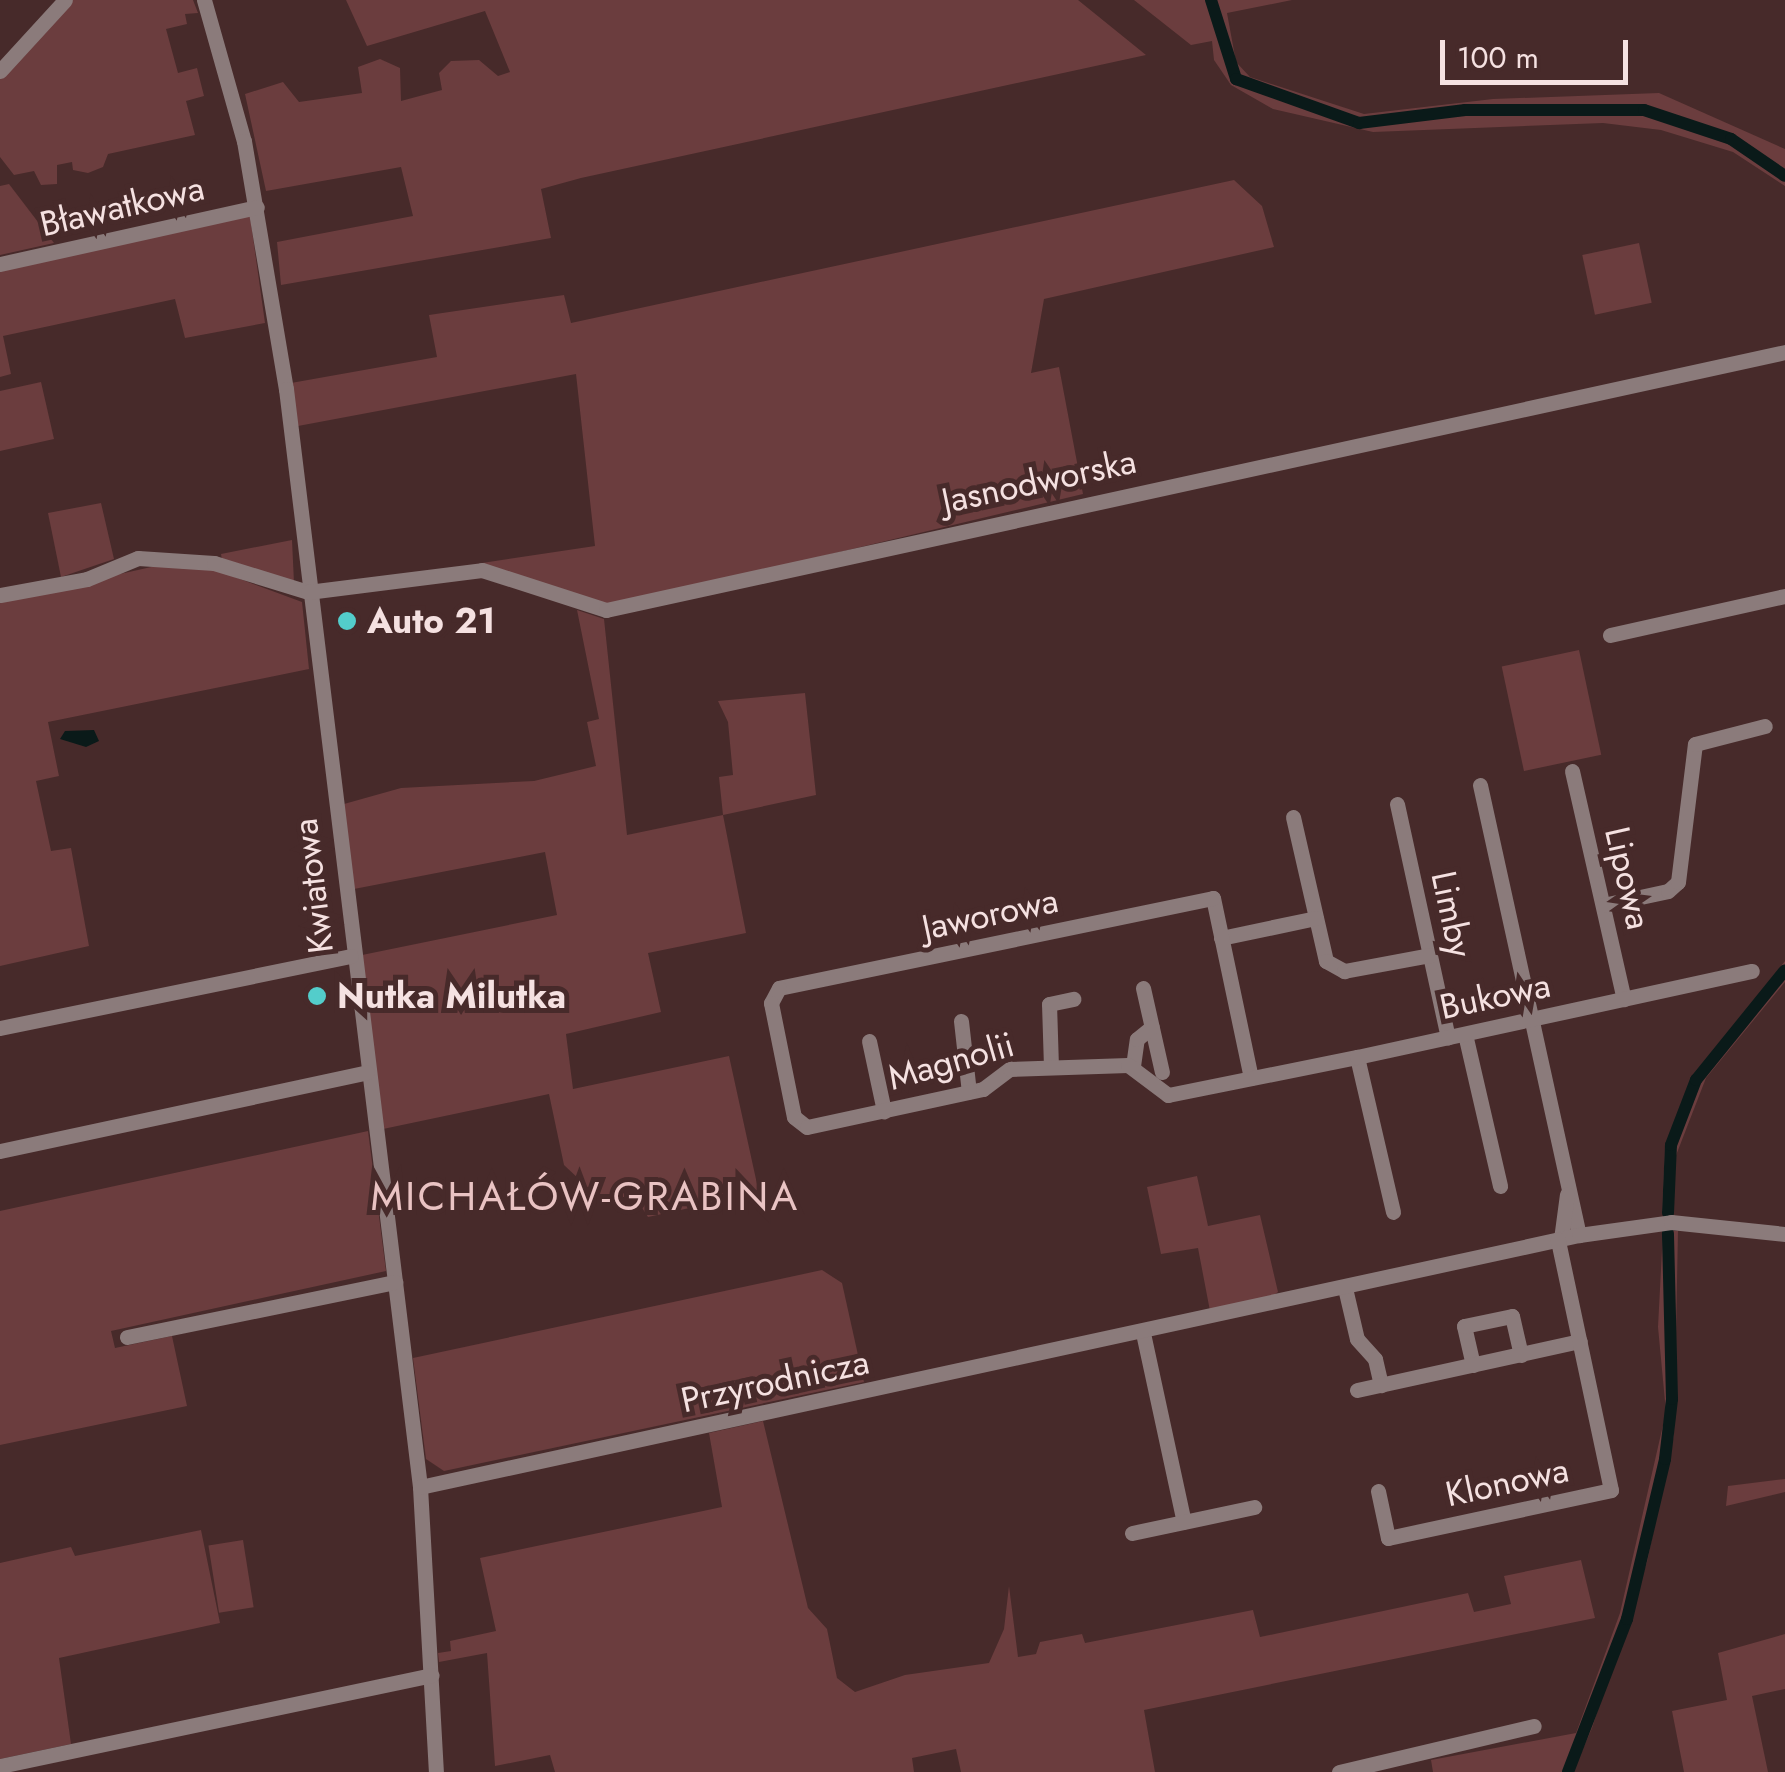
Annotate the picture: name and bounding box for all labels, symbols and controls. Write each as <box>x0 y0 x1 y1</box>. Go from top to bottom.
scale bar <box>1445 20 1632 82</box>
text: 100 m <box>1457 36 1539 79</box>
street label: Bławatkowa <box>36 167 208 245</box>
street label: Jasnodworska <box>938 440 1140 522</box>
place label: Auto 21 <box>367 600 495 642</box>
marker: Auto 21 <box>336 610 358 632</box>
street label: Kwiatowa <box>284 816 342 956</box>
street label: Lipowa <box>1596 823 1660 933</box>
street label: Limby <box>1422 867 1482 961</box>
street label: Jaworowa <box>918 879 1062 949</box>
street label: Bukowa <box>1436 964 1554 1028</box>
place label: Nutka Milutka <box>337 975 566 1017</box>
marker: Nutka Milutka <box>306 985 328 1007</box>
street label: Magnolii <box>883 1023 1019 1099</box>
district label: MICHAŁÓW-GRABINA <box>370 1172 800 1220</box>
street label: Przyrodnicza <box>677 1341 873 1421</box>
street label: Klonowa <box>1442 1449 1572 1515</box>

